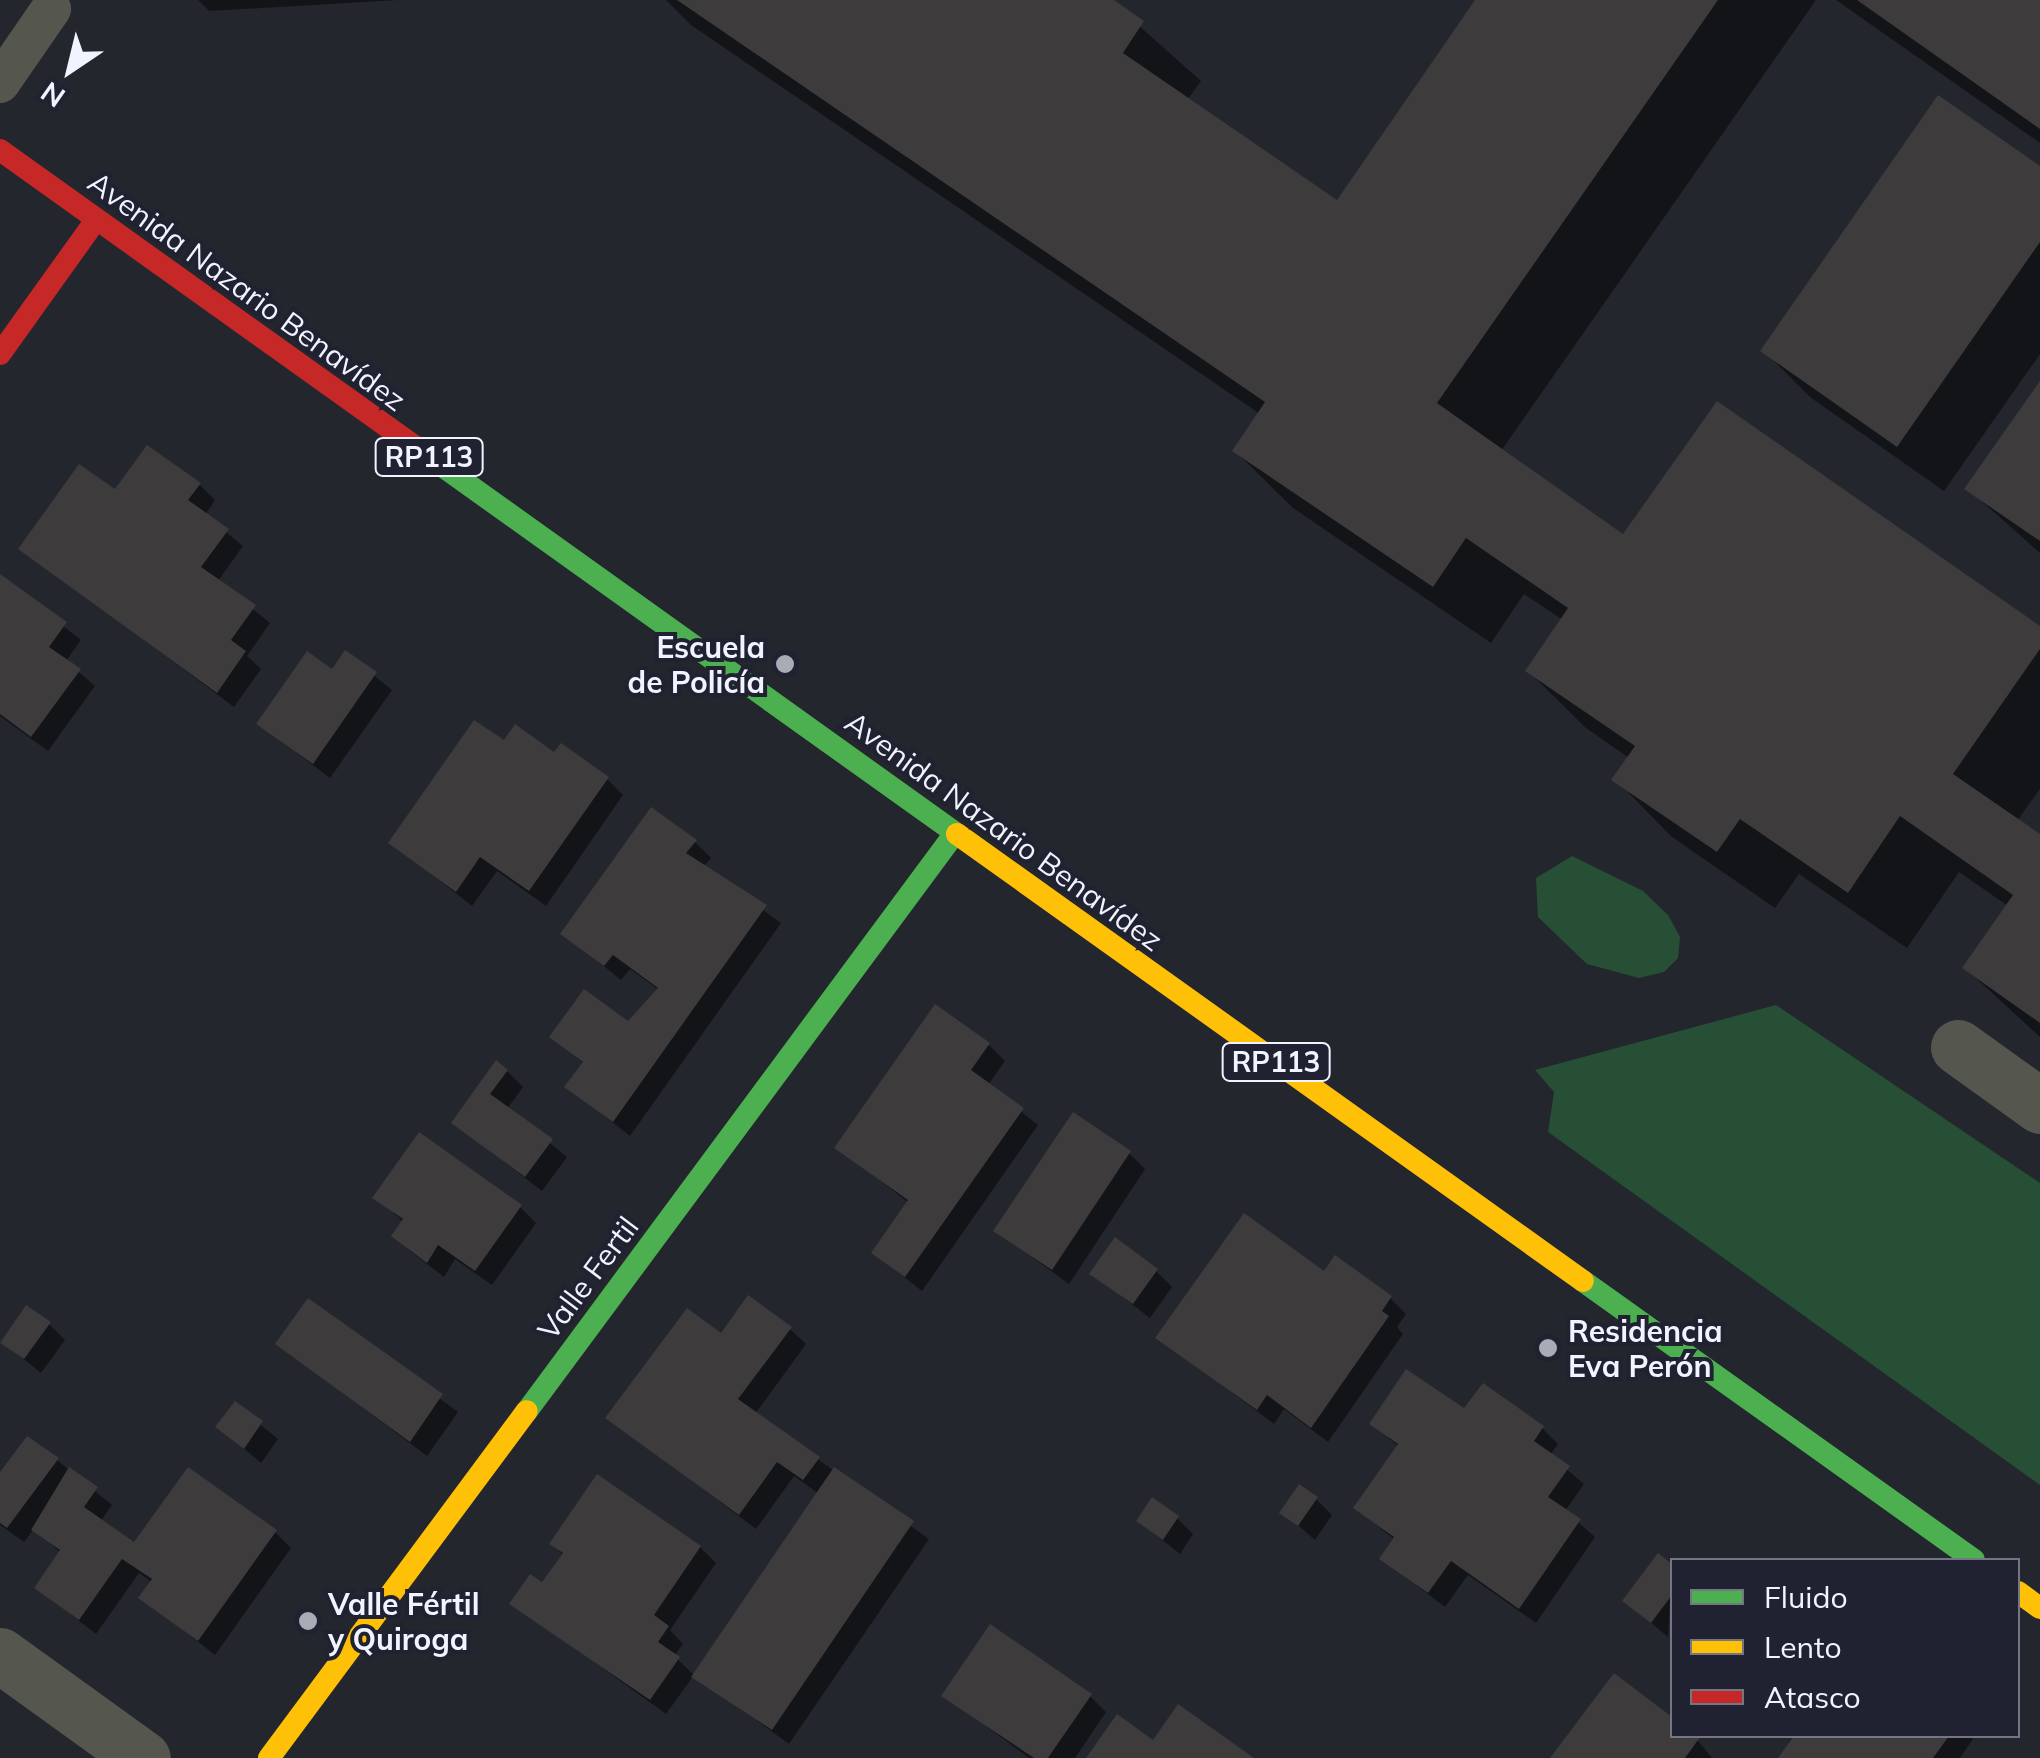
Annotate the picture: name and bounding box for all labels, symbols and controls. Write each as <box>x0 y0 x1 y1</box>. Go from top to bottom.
north arrow <box>20 20 120 120</box>
text: N <box>34 75 71 115</box>
street label: Avenida Nazario Benavídez <box>81 164 413 418</box>
road number: RP113 <box>374 434 484 480</box>
place label: Escuela de Policía <box>628 629 765 700</box>
marker: Escuela de Policía <box>774 653 796 675</box>
street label: Avenida Nazario Benavídez <box>838 704 1170 958</box>
road number: RP113 <box>1221 1039 1331 1085</box>
street label: Valle Fertil <box>530 1209 646 1347</box>
place label: Residencia Eva Perón <box>1568 1313 1723 1384</box>
marker: Residencia Eva Perón <box>1537 1337 1559 1359</box>
legend <box>1670 1558 2020 1738</box>
text: Fluido <box>1764 1578 1848 1616</box>
place label: Valle Fértil y Quiroga <box>328 1586 479 1656</box>
marker: Valle Fértil y Quiroga <box>297 1610 319 1632</box>
text: Lento <box>1764 1628 1842 1666</box>
text: Atasco <box>1764 1678 1861 1716</box>

